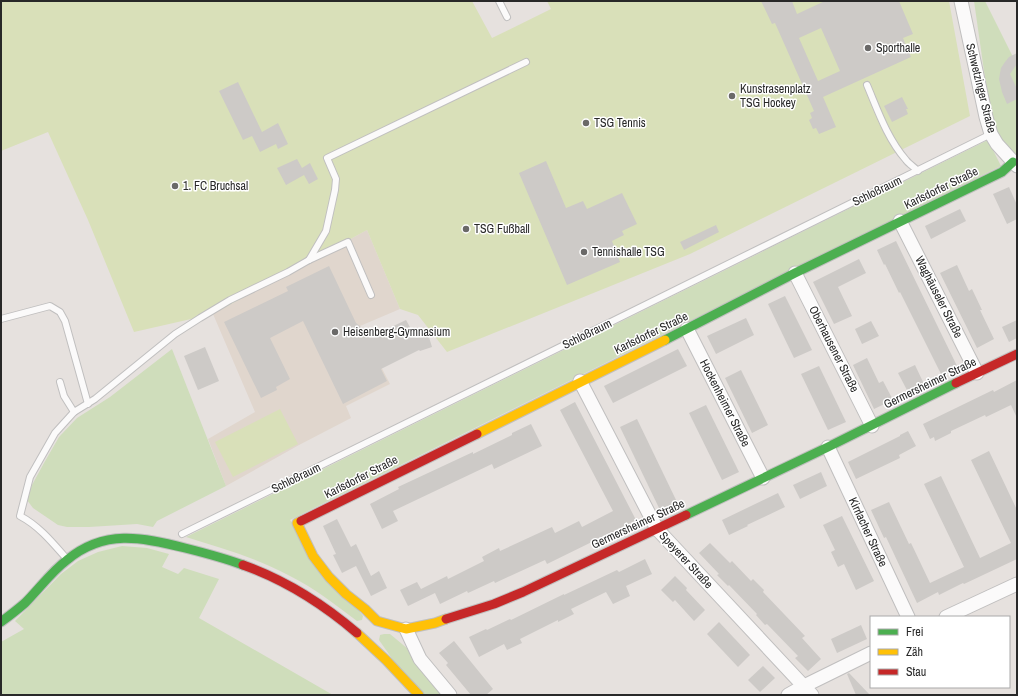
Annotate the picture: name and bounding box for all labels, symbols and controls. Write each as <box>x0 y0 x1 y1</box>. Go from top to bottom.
place label: Sporthalle <box>876 40 920 56</box>
street label: Schwetzinger Straße <box>962 41 1000 135</box>
marker: Sporthalle <box>863 43 873 53</box>
place label: Kunstrasenplatz TSG Hockey <box>740 81 811 111</box>
marker: Kunstrasenplatz TSG Hockey <box>727 91 737 101</box>
place label: TSG Tennis <box>594 115 646 131</box>
marker: TSG Tennis <box>581 118 591 128</box>
street label: Karlsdorfer Straße <box>901 163 981 213</box>
street label: Schloßraum <box>850 172 904 210</box>
place label: 1. FC Bruchsal <box>183 178 248 194</box>
marker: 1. FC Bruchsal <box>170 181 180 191</box>
place label: TSG Fußball <box>474 221 530 237</box>
marker: TSG Fußball <box>461 224 471 234</box>
place label: Tennishalle TSG <box>592 244 665 260</box>
marker: Tennishalle TSG <box>579 247 589 257</box>
street label: Waghäuseler Straße <box>911 253 967 341</box>
street label: Oberhausener Straße <box>805 303 863 395</box>
street label: Karlsdorfer Straße <box>611 308 691 358</box>
street label: Schloßraum <box>560 315 614 353</box>
place label: Heisenberg-Gymnasium <box>343 324 450 340</box>
marker: Heisenberg-Gymnasium <box>330 327 340 337</box>
street label: Germersheimer Straße <box>881 354 979 412</box>
street label: Hockenheimer Straße <box>696 356 754 450</box>
street label: Karlsdorfer Straße <box>322 452 400 502</box>
street label: Schloßraum <box>269 459 323 497</box>
street label: Germersheimer Straße <box>589 495 687 553</box>
street label: Kirrlacher Straße <box>845 495 891 569</box>
street label: Speyerer Straße <box>656 528 716 592</box>
legend <box>870 616 1010 688</box>
text: Frei <box>906 624 924 640</box>
text: Zäh <box>906 644 923 660</box>
text: Stau <box>906 664 926 680</box>

